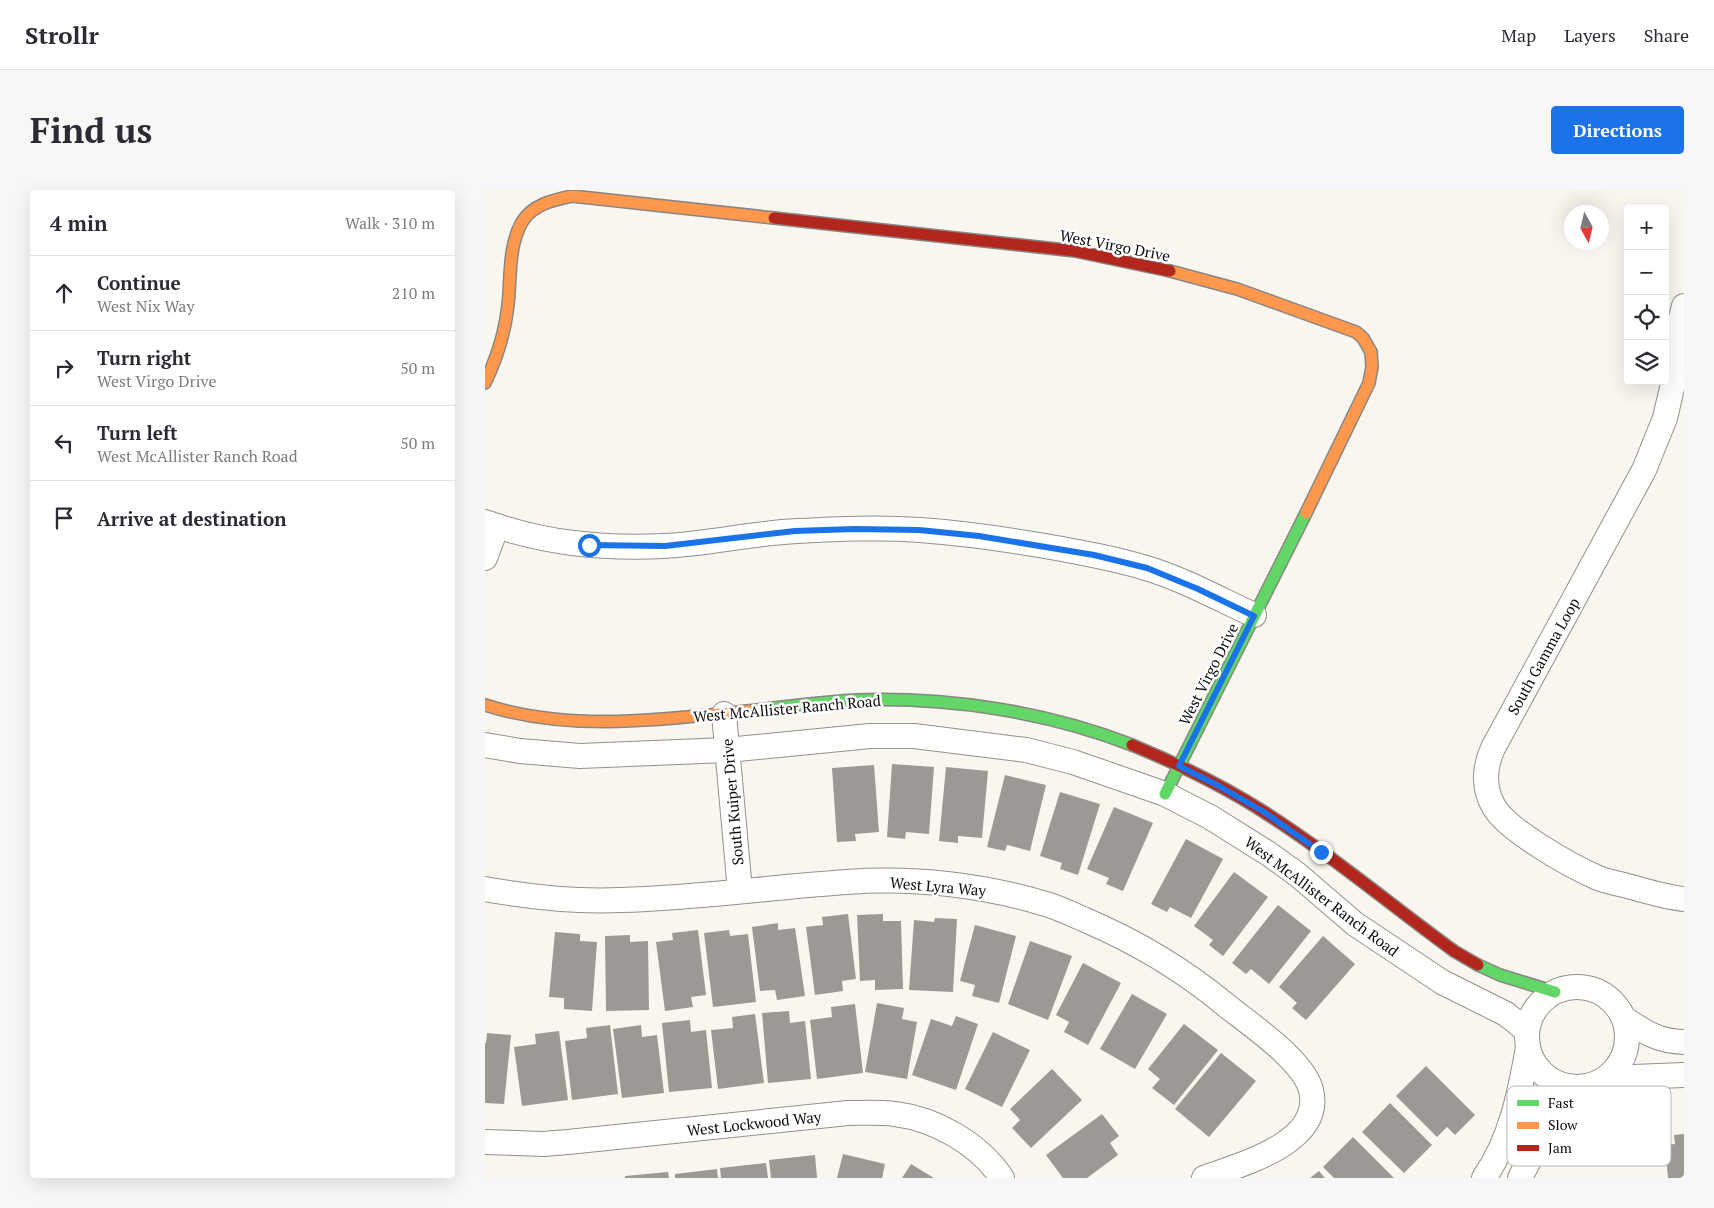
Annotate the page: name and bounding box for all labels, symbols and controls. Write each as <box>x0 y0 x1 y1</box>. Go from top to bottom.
text: Strollr <box>25 19 99 51</box>
text: Map <box>1501 23 1536 47</box>
text: Layers <box>1564 23 1616 47</box>
text: Share <box>1644 23 1689 47</box>
button: Directions <box>1551 106 1684 154</box>
text: Find us <box>30 107 152 153</box>
north arrow <box>1564 205 1609 250</box>
map controls <box>1624 205 1669 385</box>
button: + <box>1624 205 1669 250</box>
text: 4 min <box>50 209 107 237</box>
text: Walk · 310 m <box>345 212 435 234</box>
street label: West Virgo Drive <box>1058 224 1172 266</box>
button: − <box>1624 250 1669 295</box>
text: Continue <box>97 270 181 295</box>
icon: ahead <box>50 279 78 307</box>
text: 210 m <box>392 282 435 304</box>
text: West Nix Way <box>97 295 195 317</box>
button: locate <box>1624 295 1669 340</box>
button: layers <box>1624 340 1669 385</box>
text: Turn right <box>97 345 191 370</box>
icon: right <box>50 354 78 382</box>
text: 50 m <box>400 357 435 379</box>
text: West Virgo Drive <box>97 370 216 392</box>
text: Turn left <box>97 420 178 445</box>
icon: left <box>50 429 78 457</box>
text: 50 m <box>400 432 435 454</box>
text: West McAllister Ranch Road <box>97 445 298 467</box>
icon: arrive <box>50 504 78 532</box>
text: Arrive at destination <box>97 506 286 531</box>
route start <box>578 534 601 557</box>
street label: South Gamma Loop <box>1502 594 1584 718</box>
street label: West Virgo Drive <box>1174 620 1242 728</box>
street label: West McAllister Ranch Road <box>692 690 882 726</box>
street label: South Kuiper Drive <box>717 738 747 866</box>
street label: West McAllister Ranch Road <box>1241 831 1403 961</box>
route end <box>1310 841 1333 864</box>
street label: West Lyra Way <box>889 872 987 900</box>
legend <box>1507 1086 1671 1166</box>
text: Fast <box>1548 1093 1575 1112</box>
street label: West Lockwood Way <box>686 1106 823 1140</box>
text: Slow <box>1548 1115 1578 1134</box>
text: Jam <box>1548 1138 1572 1157</box>

